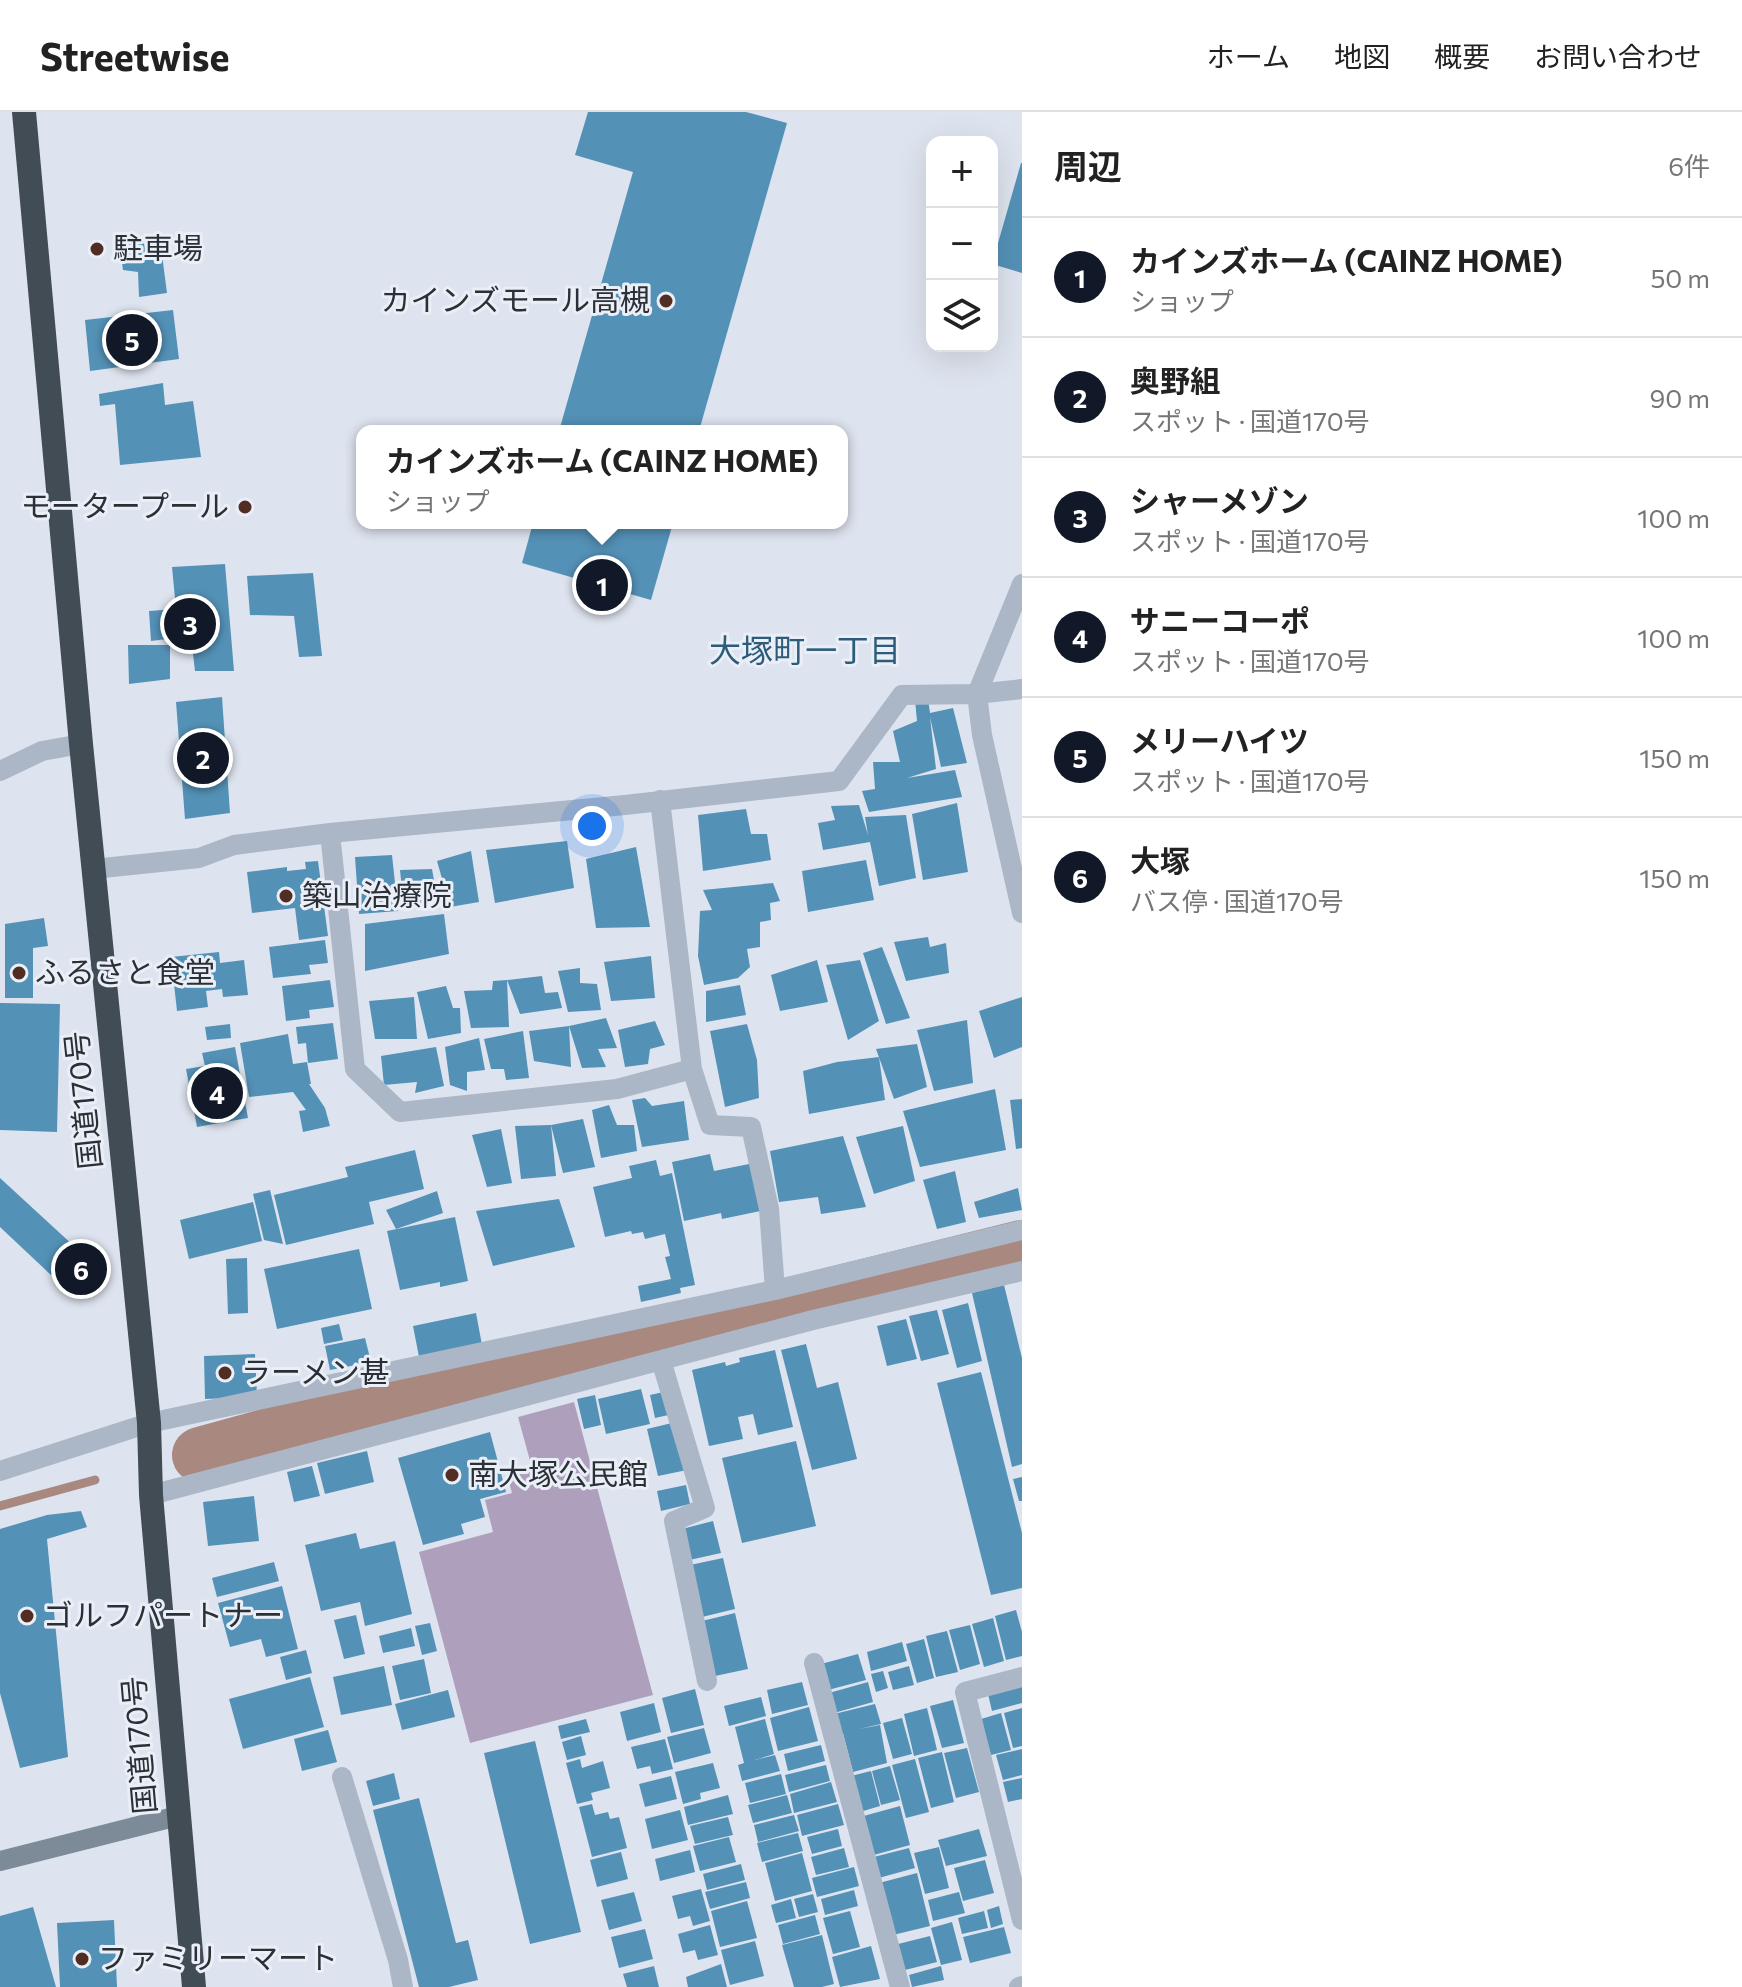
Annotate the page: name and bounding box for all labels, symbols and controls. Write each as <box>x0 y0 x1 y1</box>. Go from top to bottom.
text: Streetwise <box>40 32 229 79</box>
text: ホーム <box>1207 39 1290 73</box>
text: 地図 <box>1334 39 1390 73</box>
text: 概要 <box>1434 39 1490 73</box>
text: お問い合わせ <box>1534 39 1702 73</box>
map controls <box>926 136 998 352</box>
button: + <box>926 136 998 208</box>
text: 周辺 <box>1054 144 1122 186</box>
text: 6件 <box>1668 150 1710 181</box>
button: − <box>926 208 998 280</box>
place label: 駐車場 <box>113 228 203 265</box>
marker: 駐車場 <box>88 240 106 258</box>
text: カインズホーム (CAINZ HOME) <box>1130 241 1563 278</box>
text: 1 <box>1074 262 1086 293</box>
text: 50 m <box>1650 262 1710 293</box>
place label: カインズモール高槻 <box>381 280 650 317</box>
button: layers <box>926 280 998 352</box>
text: ショップ <box>1130 285 1234 316</box>
marker: カインズモール高槻 <box>657 292 675 310</box>
pin: 5 <box>106 310 158 370</box>
text: 奥野組 <box>1130 361 1220 398</box>
text: 2 <box>1073 382 1087 413</box>
text: 90 m <box>1650 382 1710 413</box>
text: スポット · 国道170号 <box>1130 405 1370 436</box>
popup <box>356 425 848 529</box>
text: カインズホーム (CAINZ HOME) <box>386 441 818 478</box>
text: シャーメゾン <box>1130 481 1309 518</box>
text: ショップ <box>386 485 490 516</box>
place label: モータープール <box>21 486 229 523</box>
marker: モータープール <box>236 498 254 516</box>
text: 3 <box>1072 502 1088 533</box>
text: 100 m <box>1637 502 1710 533</box>
text: スポット · 国道170号 <box>1130 525 1370 556</box>
pin: 1 <box>576 555 628 615</box>
pin: 3 <box>164 594 216 654</box>
text: サニーコーポ <box>1130 601 1310 638</box>
text: 4 <box>1072 622 1088 653</box>
text: 100 m <box>1637 622 1710 653</box>
district label: 大塚町一丁目 <box>709 629 901 669</box>
text: スポット · 国道170号 <box>1130 645 1370 676</box>
text: メリーハイツ <box>1130 721 1309 758</box>
pin: 2 <box>177 728 229 788</box>
text: 5 <box>1072 742 1088 773</box>
text: 150 m <box>1639 742 1710 773</box>
text: スポット · 国道170号 <box>1130 765 1370 796</box>
your location <box>572 806 612 846</box>
text: 大塚 <box>1130 841 1190 878</box>
text: 6 <box>1072 862 1088 893</box>
text: 150 m <box>1639 862 1710 893</box>
place label: 築山治療院 <box>302 875 452 912</box>
text: バス停 · 国道170号 <box>1130 885 1344 916</box>
marker: 築山治療院 <box>277 887 295 905</box>
place label: ふるさと食堂 <box>35 952 215 989</box>
marker: ふるさと食堂 <box>10 964 28 982</box>
street label: 国道170号 <box>56 1030 107 1171</box>
pin: 4 <box>191 1063 243 1123</box>
pin: 6 <box>55 1239 107 1299</box>
place label: ラーメン甚 <box>241 1352 390 1389</box>
marker: ラーメン甚 <box>216 1364 234 1382</box>
place label: 南大塚公民館 <box>468 1454 648 1491</box>
marker: 南大塚公民館 <box>443 1466 461 1484</box>
place label: ゴルフパートナー <box>43 1595 283 1632</box>
marker: ゴルフパートナー <box>18 1607 36 1625</box>
street label: 国道170号 <box>113 1675 162 1816</box>
place label: ファミリーマート <box>98 1938 338 1975</box>
marker: ファミリーマート <box>73 1950 91 1968</box>

